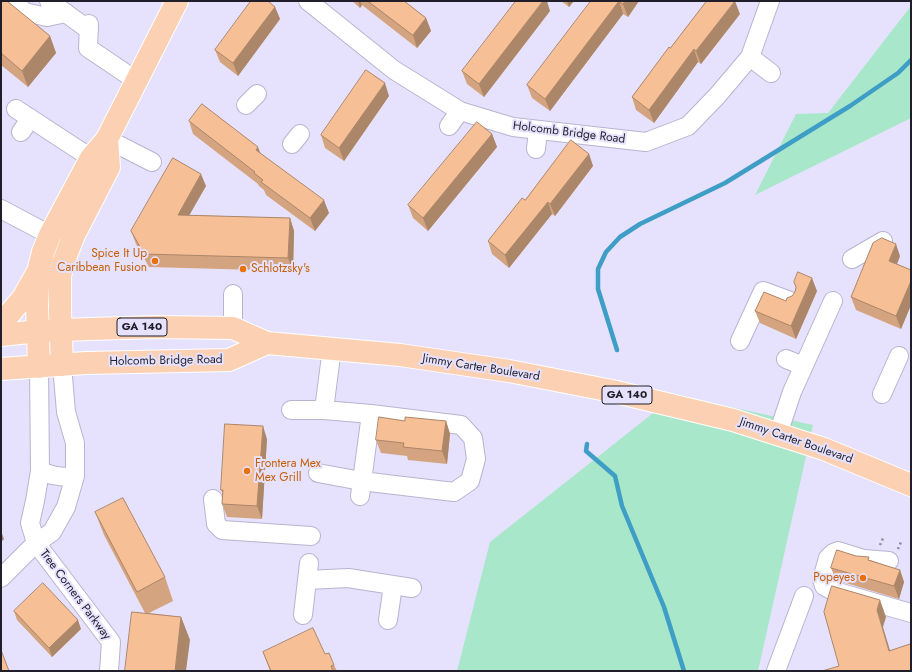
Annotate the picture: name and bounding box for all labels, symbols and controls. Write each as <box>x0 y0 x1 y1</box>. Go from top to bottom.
street label: Holcomb Bridge Road <box>512 119 626 147</box>
place label: Spice It Up Caribbean Fusion <box>57 247 147 275</box>
marker: Spice It Up Caribbean Fusion <box>150 256 160 266</box>
place label: Schlotzsky's <box>251 262 310 276</box>
marker: Schlotzsky's <box>238 264 248 274</box>
road number: GA 140 <box>117 318 167 336</box>
street label: Jimmy Carter Boulevard <box>421 352 541 384</box>
street label: Holcomb Bridge Road <box>109 353 223 369</box>
road number: GA 140 <box>602 386 652 404</box>
street label: Jimmy Carter Boulevard <box>738 415 854 467</box>
place label: Frontera Mex Mex Grill <box>255 457 321 485</box>
marker: Frontera Mex Mex Grill <box>242 466 252 476</box>
street label: Tree Corners Parkway <box>36 547 114 643</box>
place label: Popeyes <box>813 571 855 585</box>
marker: Popeyes <box>858 573 868 583</box>

